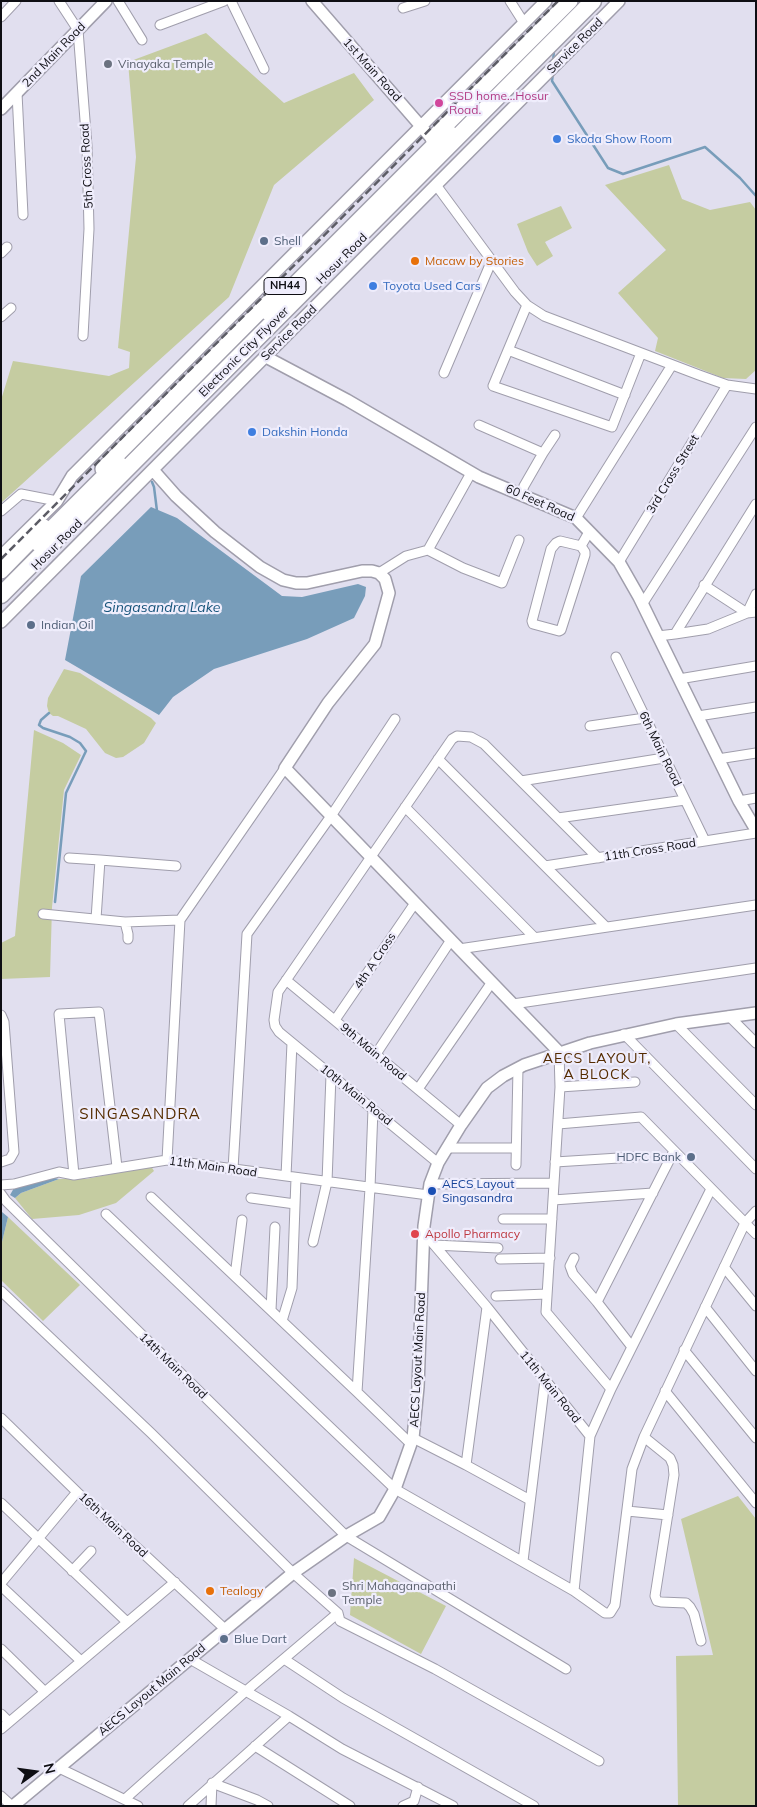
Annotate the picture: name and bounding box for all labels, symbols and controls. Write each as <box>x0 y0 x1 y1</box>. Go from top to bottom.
street label: Service Road <box>544 15 606 77</box>
street label: 2nd Main Road <box>19 20 89 90</box>
street label: 1st Main Road <box>340 35 404 105</box>
place label: Vinayaka Temple <box>118 57 213 71</box>
marker: Vinayaka Temple <box>102 58 114 70</box>
place label: SSD home...Hosur Road. <box>449 89 548 117</box>
marker: SSD home...Hosur Road. <box>433 97 445 109</box>
street label: 5th Cross Road <box>78 123 96 209</box>
place label: Skoda Show Room <box>567 132 672 146</box>
marker: Skoda Show Room <box>551 133 563 145</box>
street label: Hosur Road <box>314 231 370 287</box>
place label: Shell <box>274 234 301 248</box>
marker: Shell <box>258 235 270 247</box>
place label: Macaw by Stories <box>425 254 524 268</box>
marker: Macaw by Stories <box>409 255 421 267</box>
road number: NH44 <box>264 278 306 294</box>
place label: Toyota Used Cars <box>383 279 481 293</box>
marker: Toyota Used Cars <box>367 280 379 292</box>
street label: Service Road <box>258 302 320 364</box>
street label: Electronic City Flyover <box>196 304 292 400</box>
place label: Dakshin Honda <box>262 425 348 439</box>
marker: Dakshin Honda <box>246 426 258 438</box>
street label: 3rd Cross Street <box>644 432 702 516</box>
street label: 60 Feet Road <box>503 481 577 525</box>
street label: Hosur Road <box>29 517 85 573</box>
water label: Singasandra Lake <box>104 600 220 616</box>
place label: Indian Oil <box>41 618 94 632</box>
marker: Indian Oil <box>25 619 37 631</box>
street label: 6th Main Road <box>636 709 684 789</box>
street label: 11th Cross Road <box>603 836 697 864</box>
street label: 4th A Cross <box>351 930 399 992</box>
street label: 9th Main Road <box>337 1020 409 1084</box>
district label: AECS LAYOUT, A BLOCK <box>541 1051 653 1084</box>
street label: 10th Main Road <box>317 1061 395 1129</box>
district label: SINGASANDRA <box>78 1105 202 1123</box>
place label: HDFC Bank <box>616 1150 681 1164</box>
marker: HDFC Bank <box>685 1151 697 1163</box>
street label: 11th Main Road <box>168 1154 258 1180</box>
place label: AECS Layout Singasandra <box>442 1177 514 1205</box>
marker: AECS Layout Singasandra <box>426 1185 438 1197</box>
place label: Apollo Pharmacy <box>425 1227 520 1241</box>
marker: Apollo Pharmacy <box>409 1228 421 1240</box>
street label: AECS Layout Main Road <box>407 1292 429 1428</box>
street label: 14th Main Road <box>136 1330 210 1402</box>
street label: 11th Main Road <box>516 1348 584 1426</box>
street label: 16th Main Road <box>76 1489 150 1561</box>
place label: Shri Mahaganapathi Temple <box>342 1579 456 1607</box>
place label: Tealogy <box>220 1584 263 1598</box>
marker: Tealogy <box>204 1585 216 1597</box>
marker: Shri Mahaganapathi Temple <box>326 1587 338 1599</box>
place label: Blue Dart <box>234 1632 287 1646</box>
marker: Blue Dart <box>218 1633 230 1645</box>
street label: AECS Layout Main Road <box>95 1641 209 1739</box>
north arrow <box>10 1747 60 1797</box>
text: N <box>40 1761 60 1776</box>

